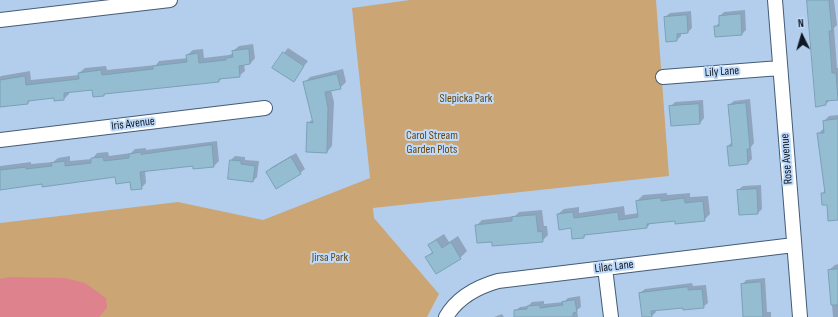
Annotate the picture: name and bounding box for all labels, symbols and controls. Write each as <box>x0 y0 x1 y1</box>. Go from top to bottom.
north arrow <box>782 16 822 56</box>
text: N <box>797 17 804 30</box>
street label: Lily Lane <box>704 64 740 80</box>
park label: Slepicka Park <box>440 92 492 106</box>
street label: Iris Avenue <box>110 114 156 134</box>
park label: Carol Stream Garden Plots <box>406 129 458 157</box>
street label: Rose Avenue <box>778 133 796 185</box>
park label: Jirsa Park <box>312 251 348 265</box>
street label: Lilac Lane <box>594 257 634 277</box>

